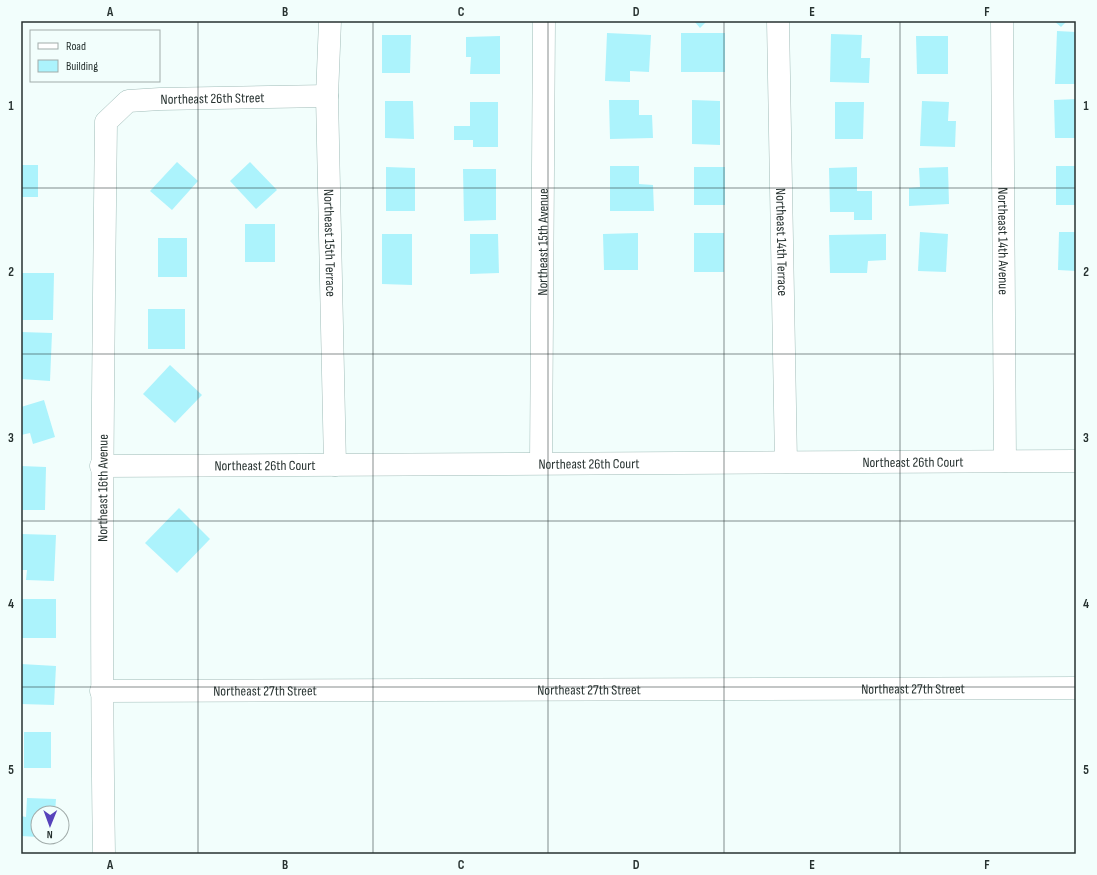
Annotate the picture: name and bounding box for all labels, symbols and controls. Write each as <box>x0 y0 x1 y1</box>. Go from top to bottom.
text: A <box>106 4 114 20</box>
text: B <box>282 4 288 20</box>
text: C <box>458 4 465 20</box>
text: D <box>633 4 640 20</box>
text: E <box>809 4 815 20</box>
text: F <box>984 4 990 20</box>
legend <box>30 30 160 82</box>
text: Road <box>66 39 86 54</box>
text: Building <box>66 59 98 74</box>
street label: Northeast 26th Street <box>160 89 265 107</box>
text: 1 <box>8 98 14 114</box>
text: 1 <box>1083 98 1089 114</box>
street label: Northeast 14th Avenue <box>995 187 1012 295</box>
street label: Northeast 15th Avenue <box>534 188 551 296</box>
street label: Northeast 14th Terrace <box>773 188 791 296</box>
street label: Northeast 15th Terrace <box>321 189 340 297</box>
text: 2 <box>8 264 14 280</box>
text: 2 <box>1083 264 1089 280</box>
text: 3 <box>8 430 14 446</box>
text: 3 <box>1083 430 1089 446</box>
street label: Northeast 16th Avenue <box>94 434 111 542</box>
street label: Northeast 26th Court <box>862 453 964 471</box>
street label: Northeast 26th Court <box>538 455 640 472</box>
street label: Northeast 26th Court <box>214 456 316 474</box>
text: 4 <box>8 596 14 612</box>
text: 4 <box>1083 596 1089 612</box>
street label: Northeast 27th Street <box>861 680 965 697</box>
street label: Northeast 27th Street <box>537 681 641 698</box>
street label: Northeast 27th Street <box>213 682 317 699</box>
text: 5 <box>8 762 14 778</box>
text: 5 <box>1083 762 1089 778</box>
north arrow <box>30 805 70 845</box>
text: N <box>47 828 53 841</box>
text: A <box>106 857 114 873</box>
text: B <box>282 857 288 873</box>
text: C <box>458 857 465 873</box>
text: D <box>633 857 640 873</box>
text: E <box>809 857 815 873</box>
text: F <box>984 857 990 873</box>

